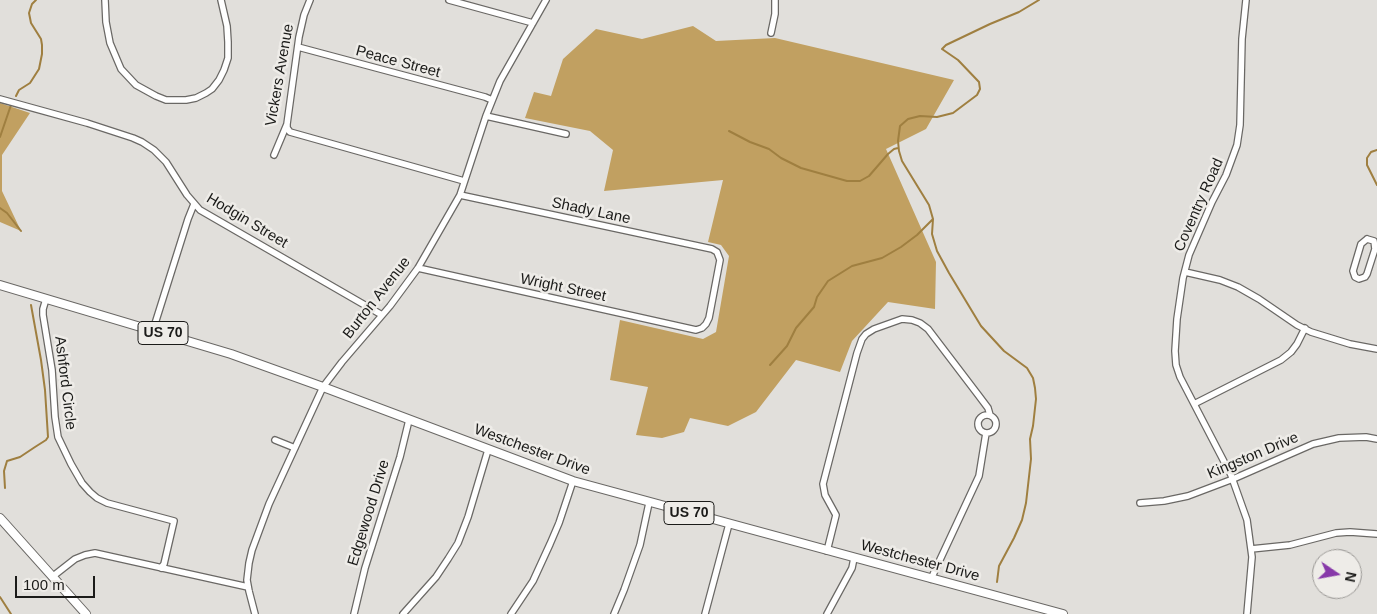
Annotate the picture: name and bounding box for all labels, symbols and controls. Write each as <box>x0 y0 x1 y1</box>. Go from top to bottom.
street label: Vickers Avenue <box>262 22 298 128</box>
street label: Peace Street <box>354 42 442 82</box>
street label: Coventry Road <box>1170 156 1228 254</box>
street label: Hodgin Street <box>203 190 291 252</box>
street label: Shady Lane <box>550 194 632 228</box>
street label: Burton Avenue <box>339 253 415 343</box>
street label: Wright Street <box>518 270 608 306</box>
road number: US 70 <box>138 322 188 344</box>
street label: Ashford Circle <box>50 335 80 431</box>
street label: Westchester Drive <box>471 421 593 479</box>
street label: Kingston Drive <box>1205 429 1301 483</box>
street label: Edgewood Drive <box>344 458 394 568</box>
road number: US 70 <box>664 502 714 524</box>
street label: Westchester Drive <box>859 536 981 586</box>
north arrow <box>1312 549 1362 599</box>
scale bar <box>18 566 98 598</box>
text: N <box>1342 570 1360 584</box>
text: 100 m <box>23 576 65 593</box>

